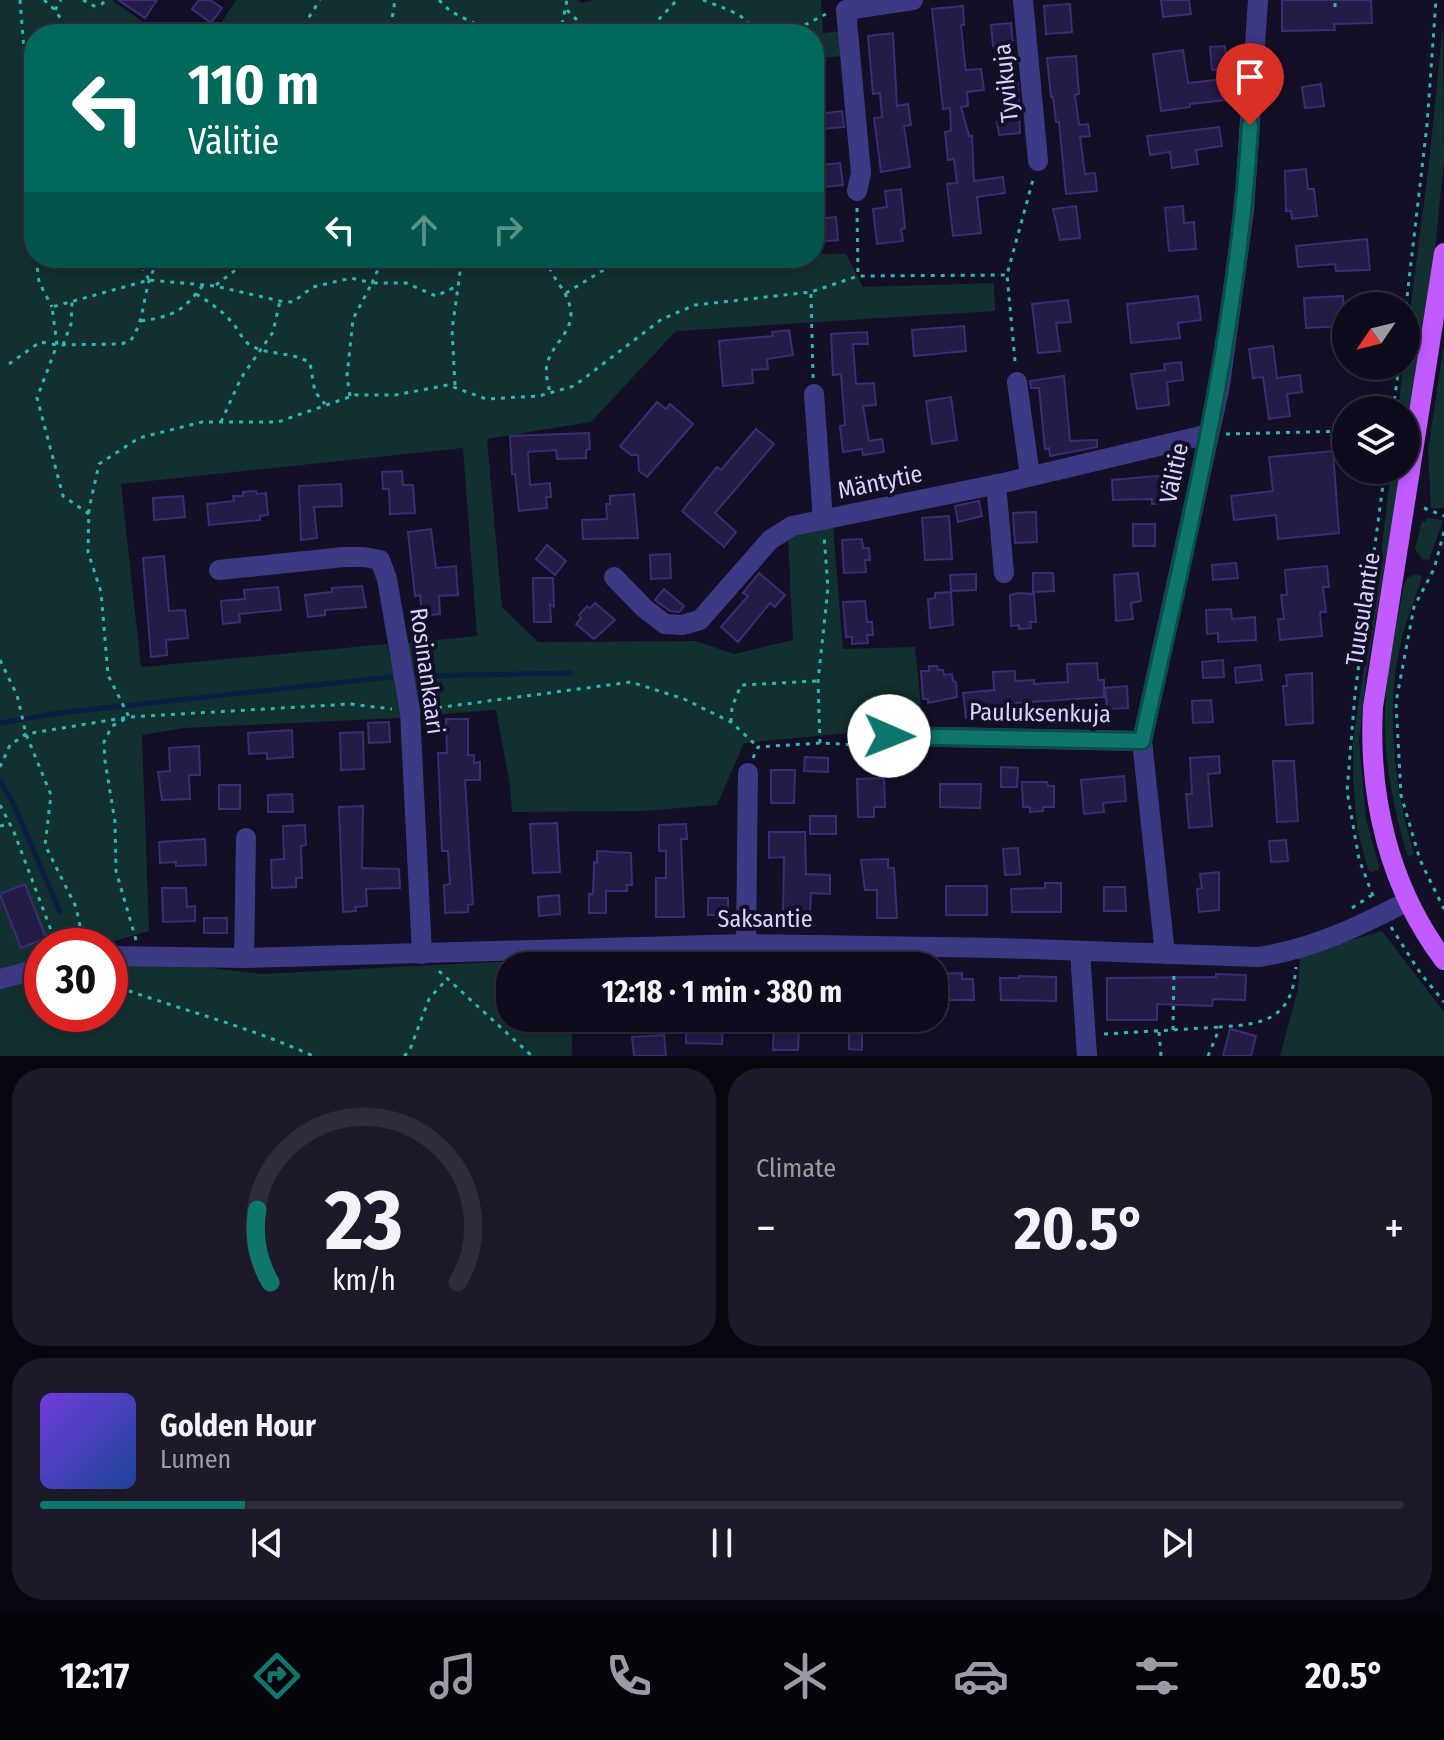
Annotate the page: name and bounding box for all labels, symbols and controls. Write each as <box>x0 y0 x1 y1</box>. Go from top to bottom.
street label: Tyvikuja <box>988 42 1024 124</box>
pin <box>1216 43 1284 125</box>
text: 110 m <box>188 52 319 119</box>
icon: arrive <box>1228 55 1272 99</box>
icon: left <box>56 56 160 160</box>
text: Välitie <box>188 120 279 164</box>
icon: left <box>318 208 362 252</box>
icon: ahead <box>402 208 446 252</box>
icon: right <box>486 208 530 252</box>
north arrow <box>1332 292 1420 380</box>
map controls <box>1332 292 1420 484</box>
button: layers <box>1332 396 1420 484</box>
street label: Välitie <box>1154 440 1194 506</box>
street label: Mäntytie <box>835 459 925 505</box>
street label: Tuusulantie <box>1340 550 1386 668</box>
street label: Rosinankaari <box>404 606 450 736</box>
position arrow <box>847 694 931 778</box>
street label: Pauluksenkuja <box>969 698 1111 728</box>
street label: Saksantie <box>718 905 812 933</box>
speed limit sign: 30 <box>24 928 128 1032</box>
text: 12:18 · 1 min · 380 m <box>602 974 842 1010</box>
text: Climate <box>756 1153 836 1184</box>
text: 23 <box>324 1171 403 1271</box>
text: 20.5° <box>1014 1193 1146 1265</box>
text: − <box>756 1202 776 1255</box>
text: + <box>1384 1202 1404 1255</box>
text: km/h <box>332 1263 396 1298</box>
text: Golden Hour <box>160 1408 316 1444</box>
text: Lumen <box>160 1444 231 1475</box>
icon: previous <box>245 1521 289 1565</box>
icon: pause <box>700 1521 744 1565</box>
icon: next <box>1155 1521 1199 1565</box>
icon: directions <box>249 1648 305 1704</box>
icon: music <box>425 1648 481 1704</box>
icon: phone <box>601 1648 657 1704</box>
icon: climate <box>777 1648 833 1704</box>
icon: car <box>953 1648 1009 1704</box>
icon: filters <box>1129 1648 1185 1704</box>
text: 12:17 <box>60 1654 129 1698</box>
text: 20.5° <box>1305 1654 1384 1698</box>

